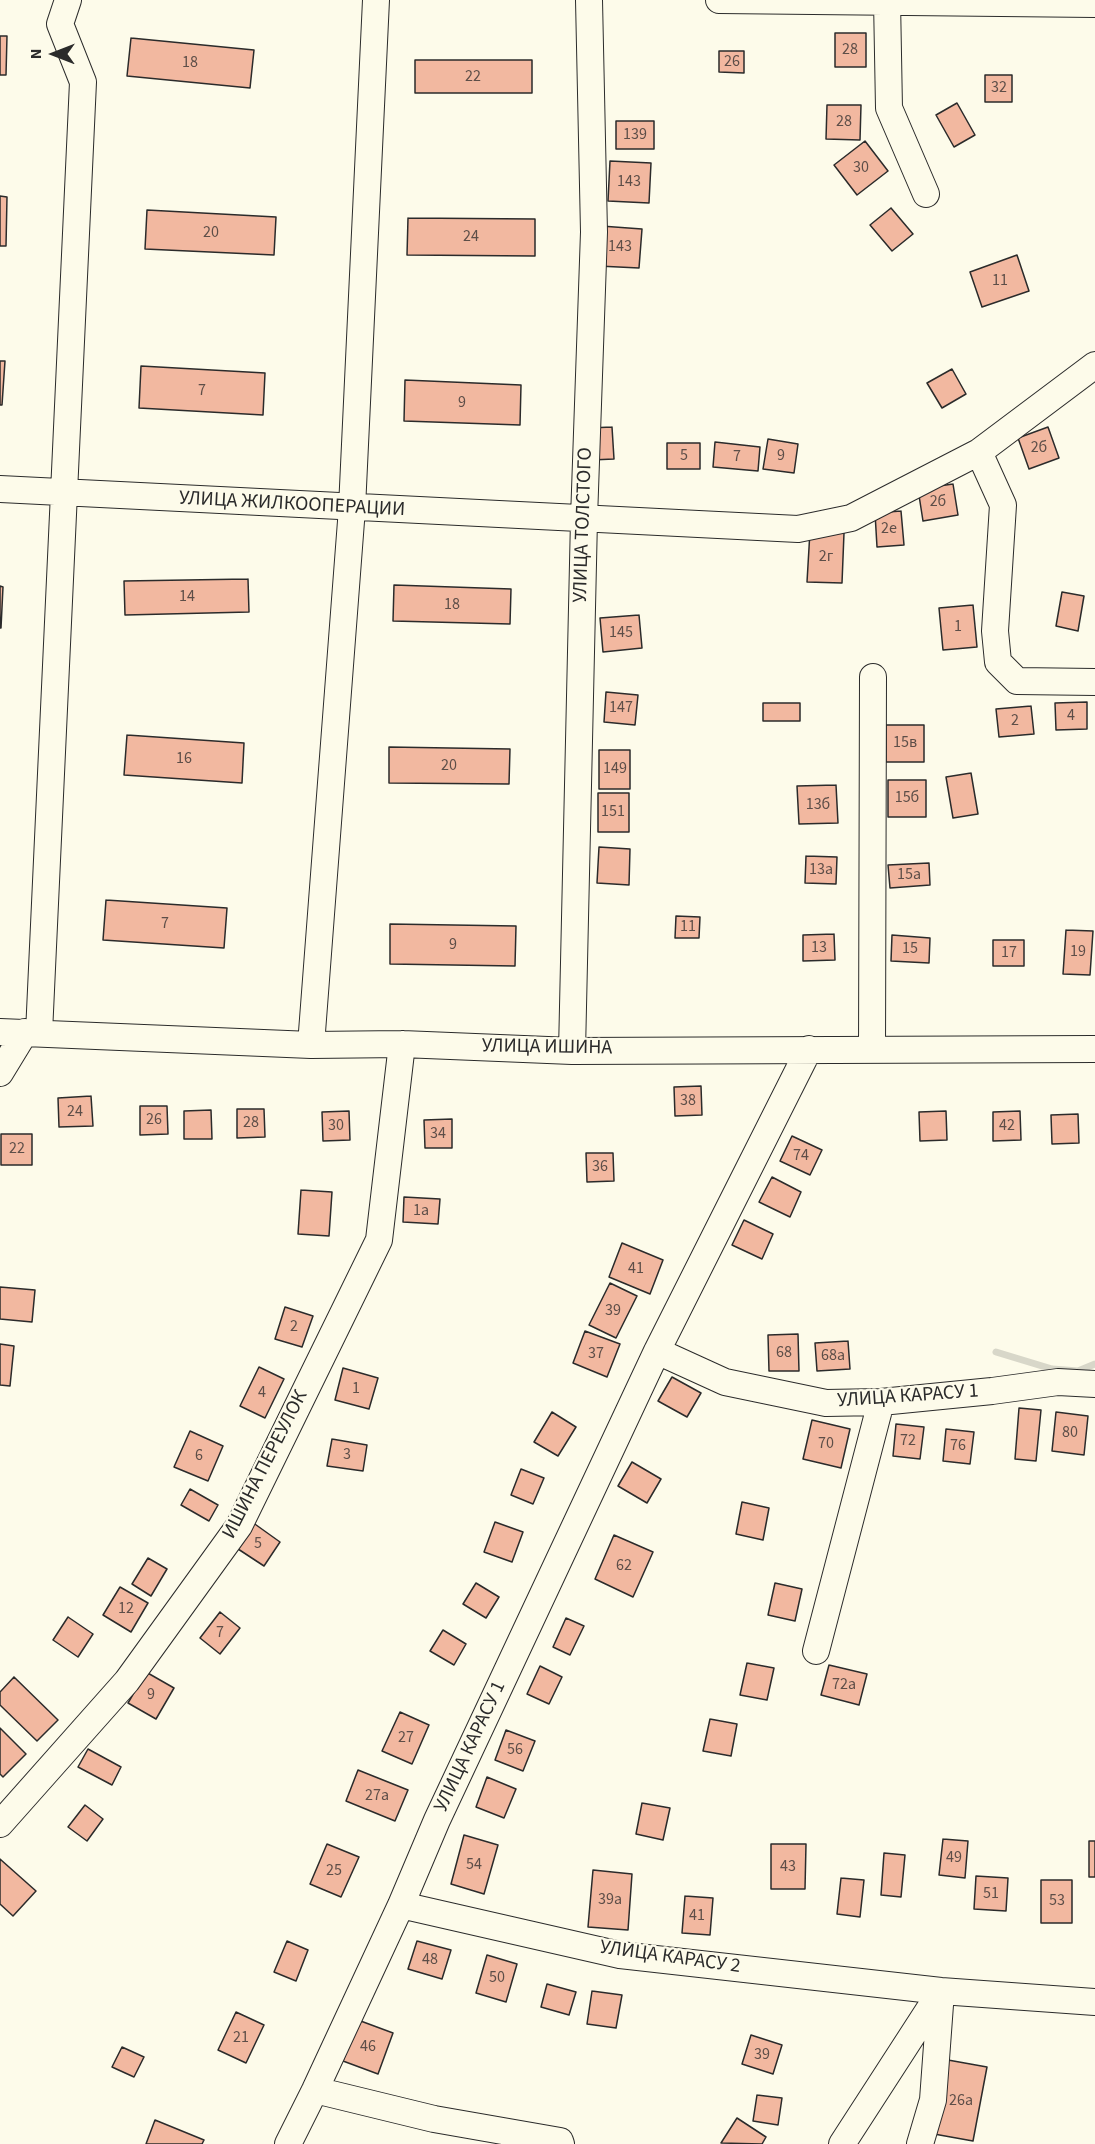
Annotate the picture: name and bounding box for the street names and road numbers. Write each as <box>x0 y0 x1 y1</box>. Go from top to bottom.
street label: УЛИЦА ТОЛСТОГО <box>569 447 599 603</box>
street label: УЛИЦА ЖИЛКООПЕРАЦИИ <box>178 487 406 523</box>
street label: УЛИЦА ИШИНА <box>482 1035 612 1061</box>
street label: УЛИЦА КАРАСУ 1 <box>837 1380 979 1414</box>
street label: ИШИНА ПЕРЕУЛОК <box>218 1387 314 1543</box>
street label: УЛИЦА КАРАСУ 1 <box>430 1678 512 1816</box>
street label: УЛИЦА КАРАСУ 2 <box>598 1936 742 1980</box>

